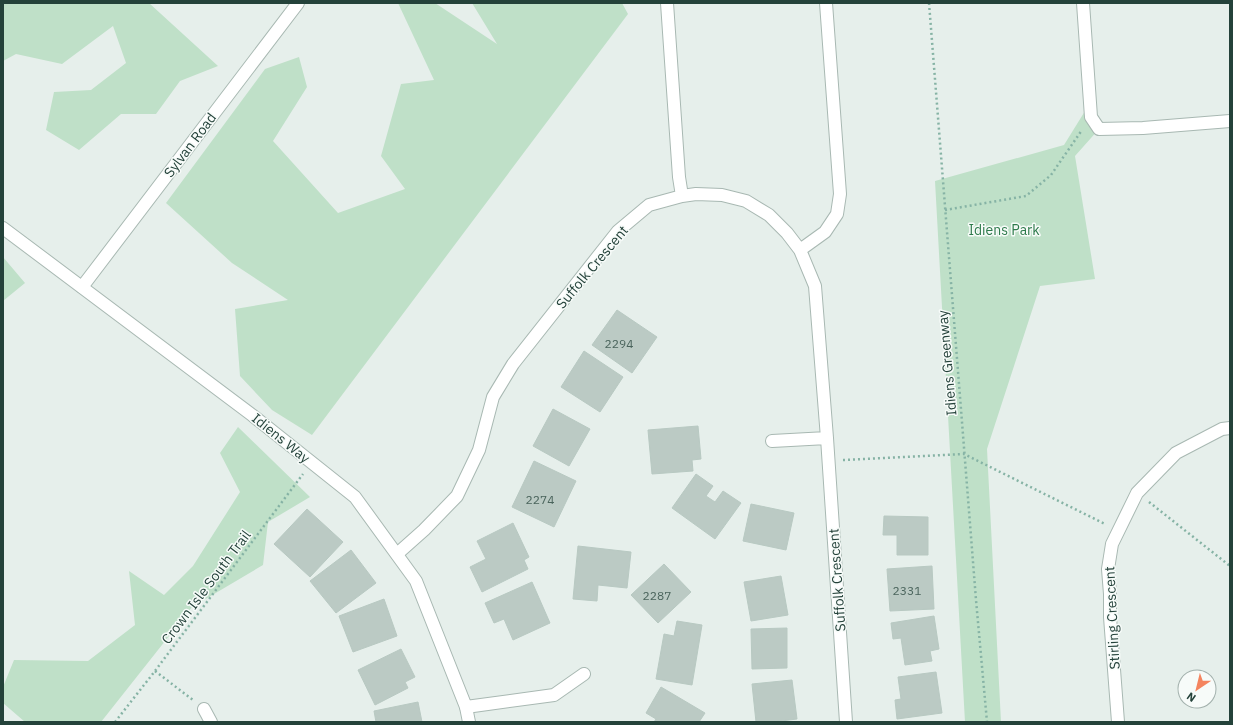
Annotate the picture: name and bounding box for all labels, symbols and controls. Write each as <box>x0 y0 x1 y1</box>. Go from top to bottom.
street label: Sylvan Road <box>160 109 220 181</box>
park label: Idiens Park <box>968 221 1040 239</box>
street label: Suffolk Crescent <box>552 222 632 312</box>
street label: Idiens Greenway <box>933 309 961 417</box>
house number: 2294 <box>605 336 633 351</box>
street label: Idiens Way <box>248 409 314 467</box>
house number: 2274 <box>526 492 554 507</box>
street label: Crown Isle South Trail <box>157 526 255 648</box>
street label: Suffolk Crescent <box>824 528 850 632</box>
street label: Stirling Crescent <box>1100 566 1124 670</box>
house number: 2331 <box>893 583 921 598</box>
house number: 2287 <box>643 588 671 603</box>
north arrow <box>1177 669 1217 709</box>
text: N <box>1184 689 1199 705</box>

